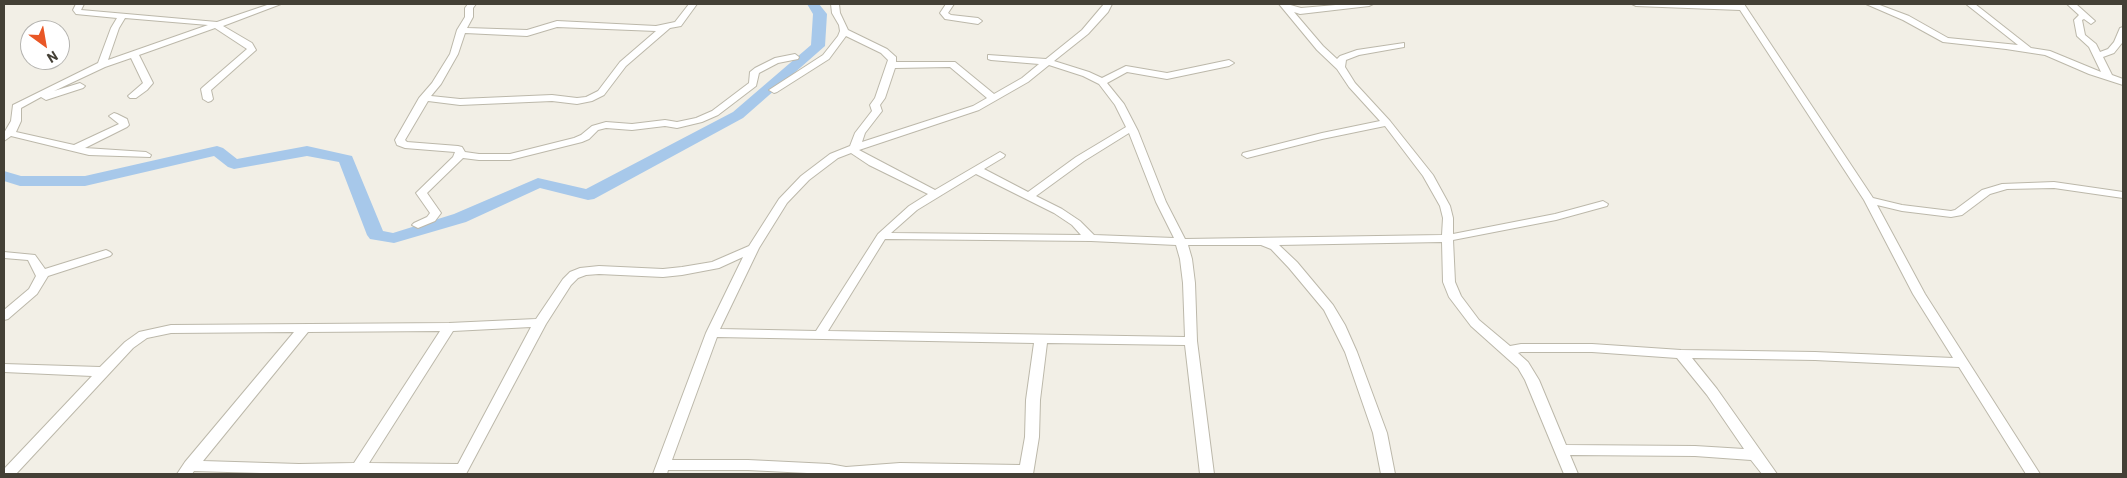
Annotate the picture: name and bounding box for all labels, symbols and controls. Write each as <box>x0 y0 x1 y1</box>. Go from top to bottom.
north arrow <box>20 20 70 70</box>
text: N <box>44 48 61 67</box>

